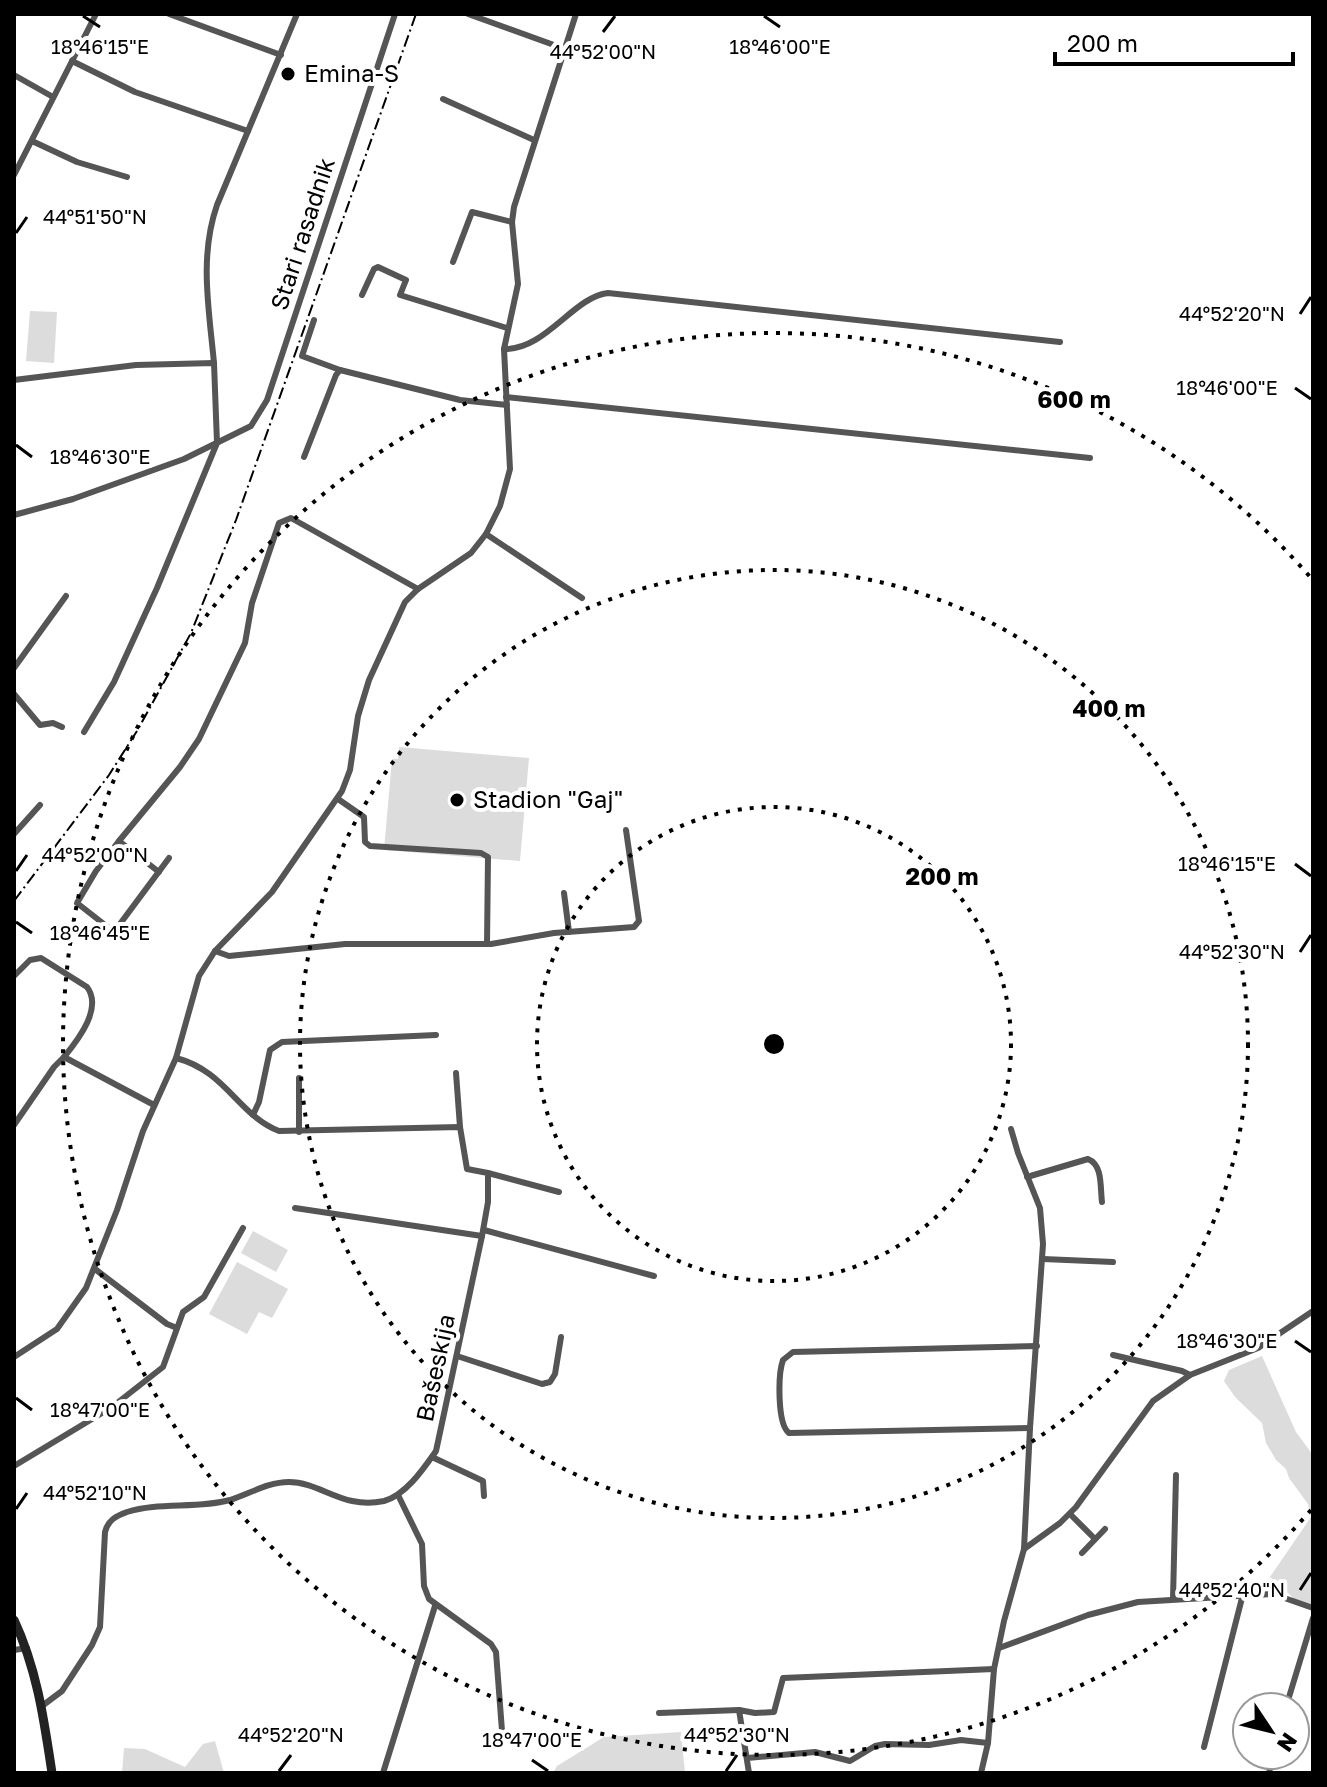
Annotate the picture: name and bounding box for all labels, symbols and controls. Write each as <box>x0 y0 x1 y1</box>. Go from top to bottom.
scale bar <box>1055 16 1293 66</box>
text: 200 m <box>1067 28 1138 57</box>
text: 18°46'15"E <box>51 34 149 58</box>
text: 18°46'00"E <box>729 34 831 58</box>
text: 44°52'00"N <box>550 39 656 63</box>
place label: Emina-S <box>304 58 399 87</box>
marker: Emina-S <box>279 65 297 83</box>
street label: Stari rasadnik <box>263 154 340 313</box>
text: 44°51'50"N <box>43 204 147 228</box>
text: 44°52'20"N <box>1179 301 1285 325</box>
text: 18°46'00"E <box>1176 375 1278 399</box>
text: 600 m <box>1037 384 1111 413</box>
text: 18°46'30"E <box>50 444 150 468</box>
text: 400 m <box>1072 693 1146 722</box>
place label: Stadion "Gaj" <box>473 784 623 813</box>
marker: Stadion "Gaj" <box>448 791 466 809</box>
text: 44°52'00"N <box>42 842 148 866</box>
text: 18°46'15"E <box>1178 851 1276 875</box>
text: 200 m <box>906 861 978 890</box>
text: 18°46'45"E <box>50 920 150 944</box>
text: 44°52'30"N <box>1179 939 1285 963</box>
centre of rings <box>760 1030 788 1058</box>
street label: Bašeskija <box>409 1311 460 1424</box>
text: 18°46'30"E <box>1177 1328 1277 1352</box>
text: 18°47'00"E <box>50 1397 150 1421</box>
text: 44°52'10"N <box>43 1480 147 1504</box>
text: 44°52'40"N <box>1179 1577 1285 1601</box>
north arrow <box>1231 1691 1311 1771</box>
text: 44°52'20"N <box>238 1722 344 1746</box>
text: 44°52'30"N <box>684 1722 790 1746</box>
text: 18°47'00"E <box>482 1727 582 1751</box>
text: N <box>1272 1728 1304 1757</box>

